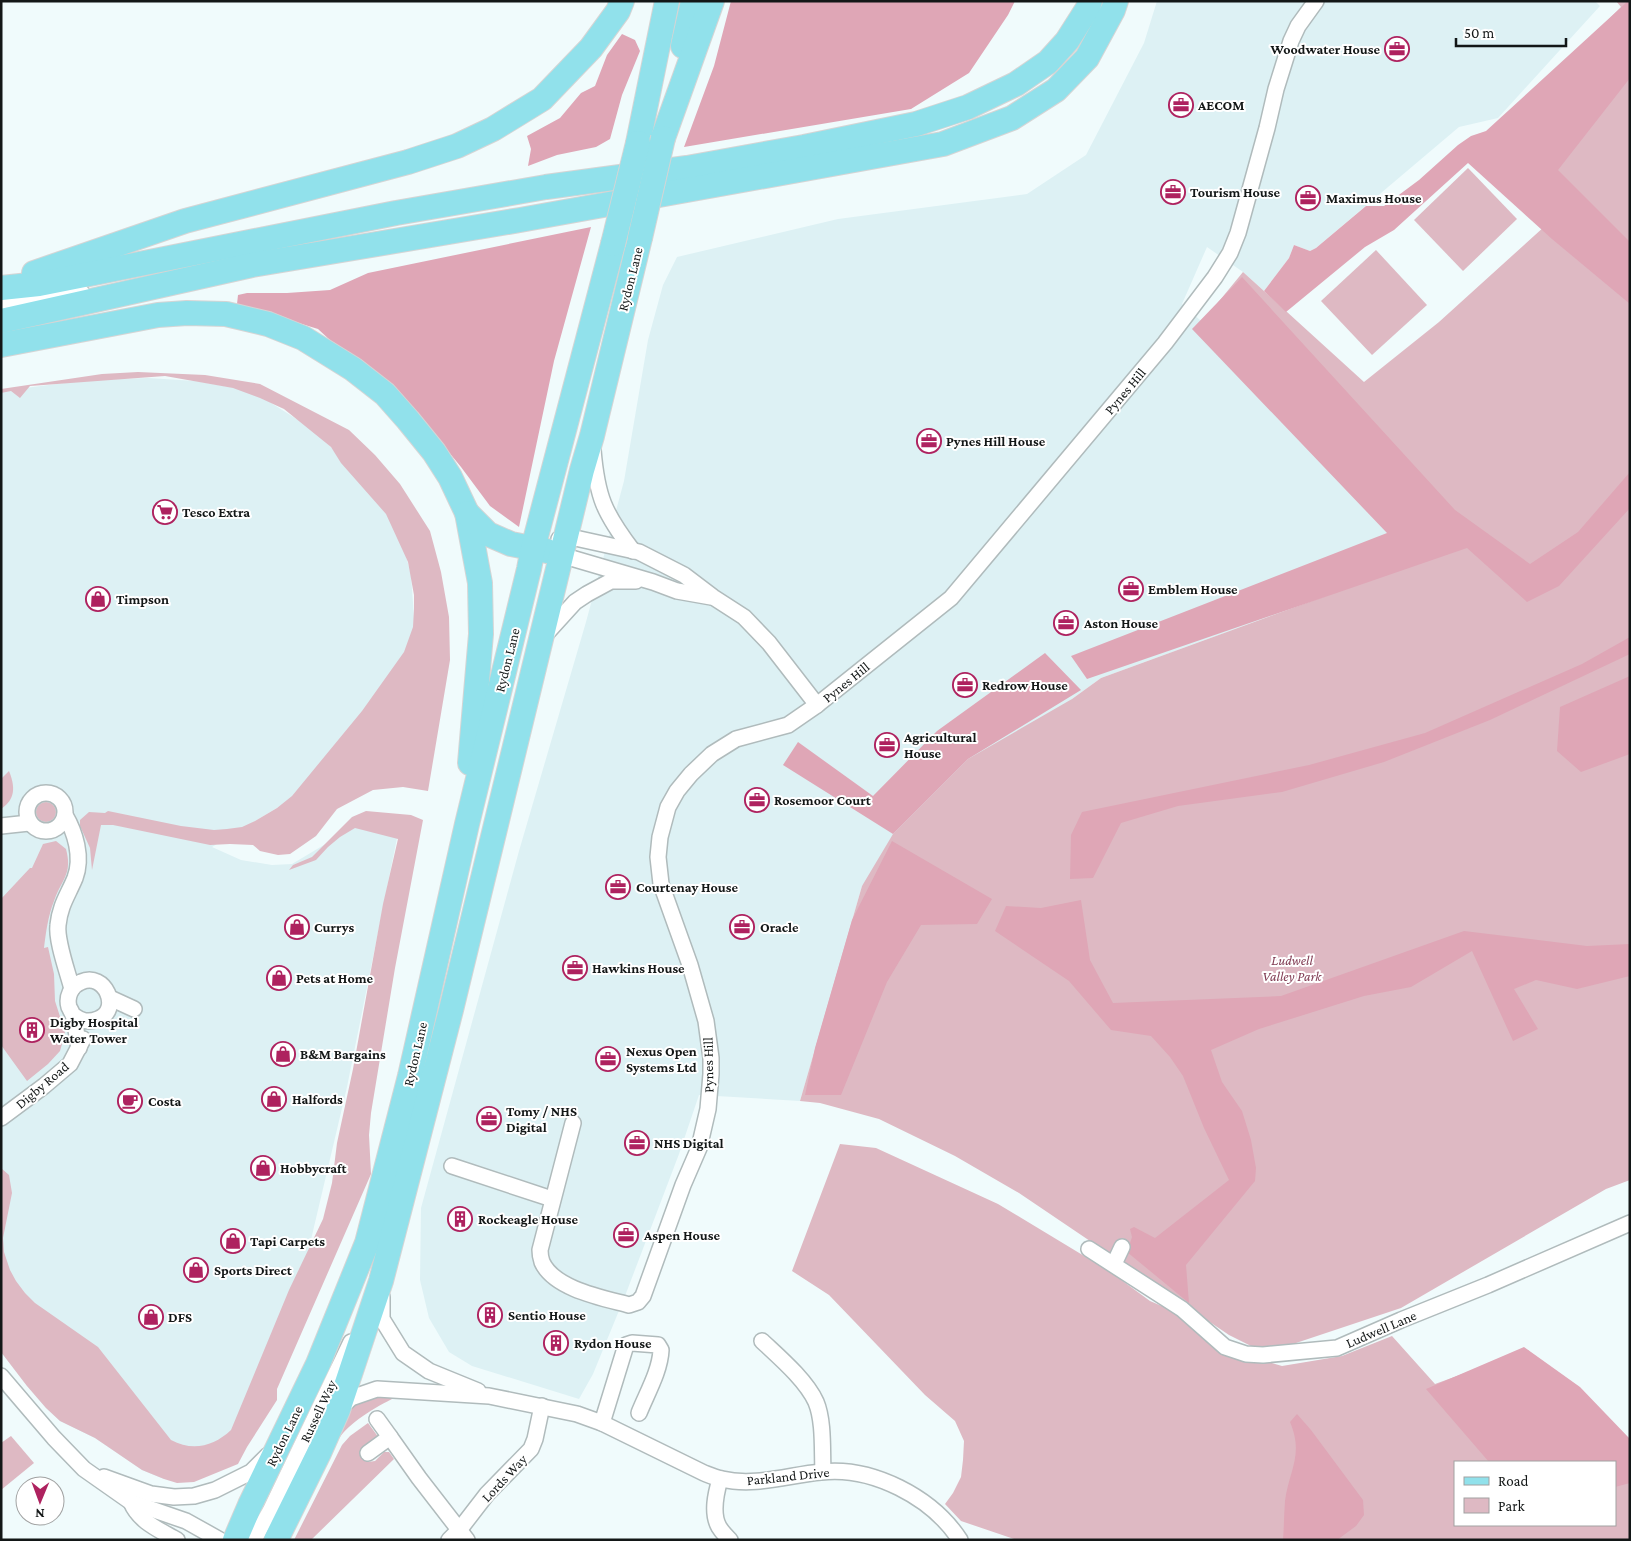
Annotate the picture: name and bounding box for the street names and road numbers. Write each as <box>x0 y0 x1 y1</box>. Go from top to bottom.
street label: Rydon Lane <box>614 245 646 313</box>
street label: Pynes Hill <box>1101 364 1149 417</box>
street label: Rydon Lane <box>491 626 523 694</box>
street label: Pynes Hill <box>819 658 873 706</box>
street label: Rydon Lane <box>400 1020 430 1088</box>
street label: Pynes Hill <box>700 1037 716 1093</box>
street label: Digby Road <box>12 1058 72 1112</box>
street label: Ludwell Lane <box>1343 1307 1419 1351</box>
street label: Russell Way <box>297 1377 340 1445</box>
street label: Rydon Lane <box>262 1403 306 1469</box>
street label: Lords Way <box>478 1451 530 1505</box>
street label: Parkland Drive <box>746 1464 830 1488</box>

